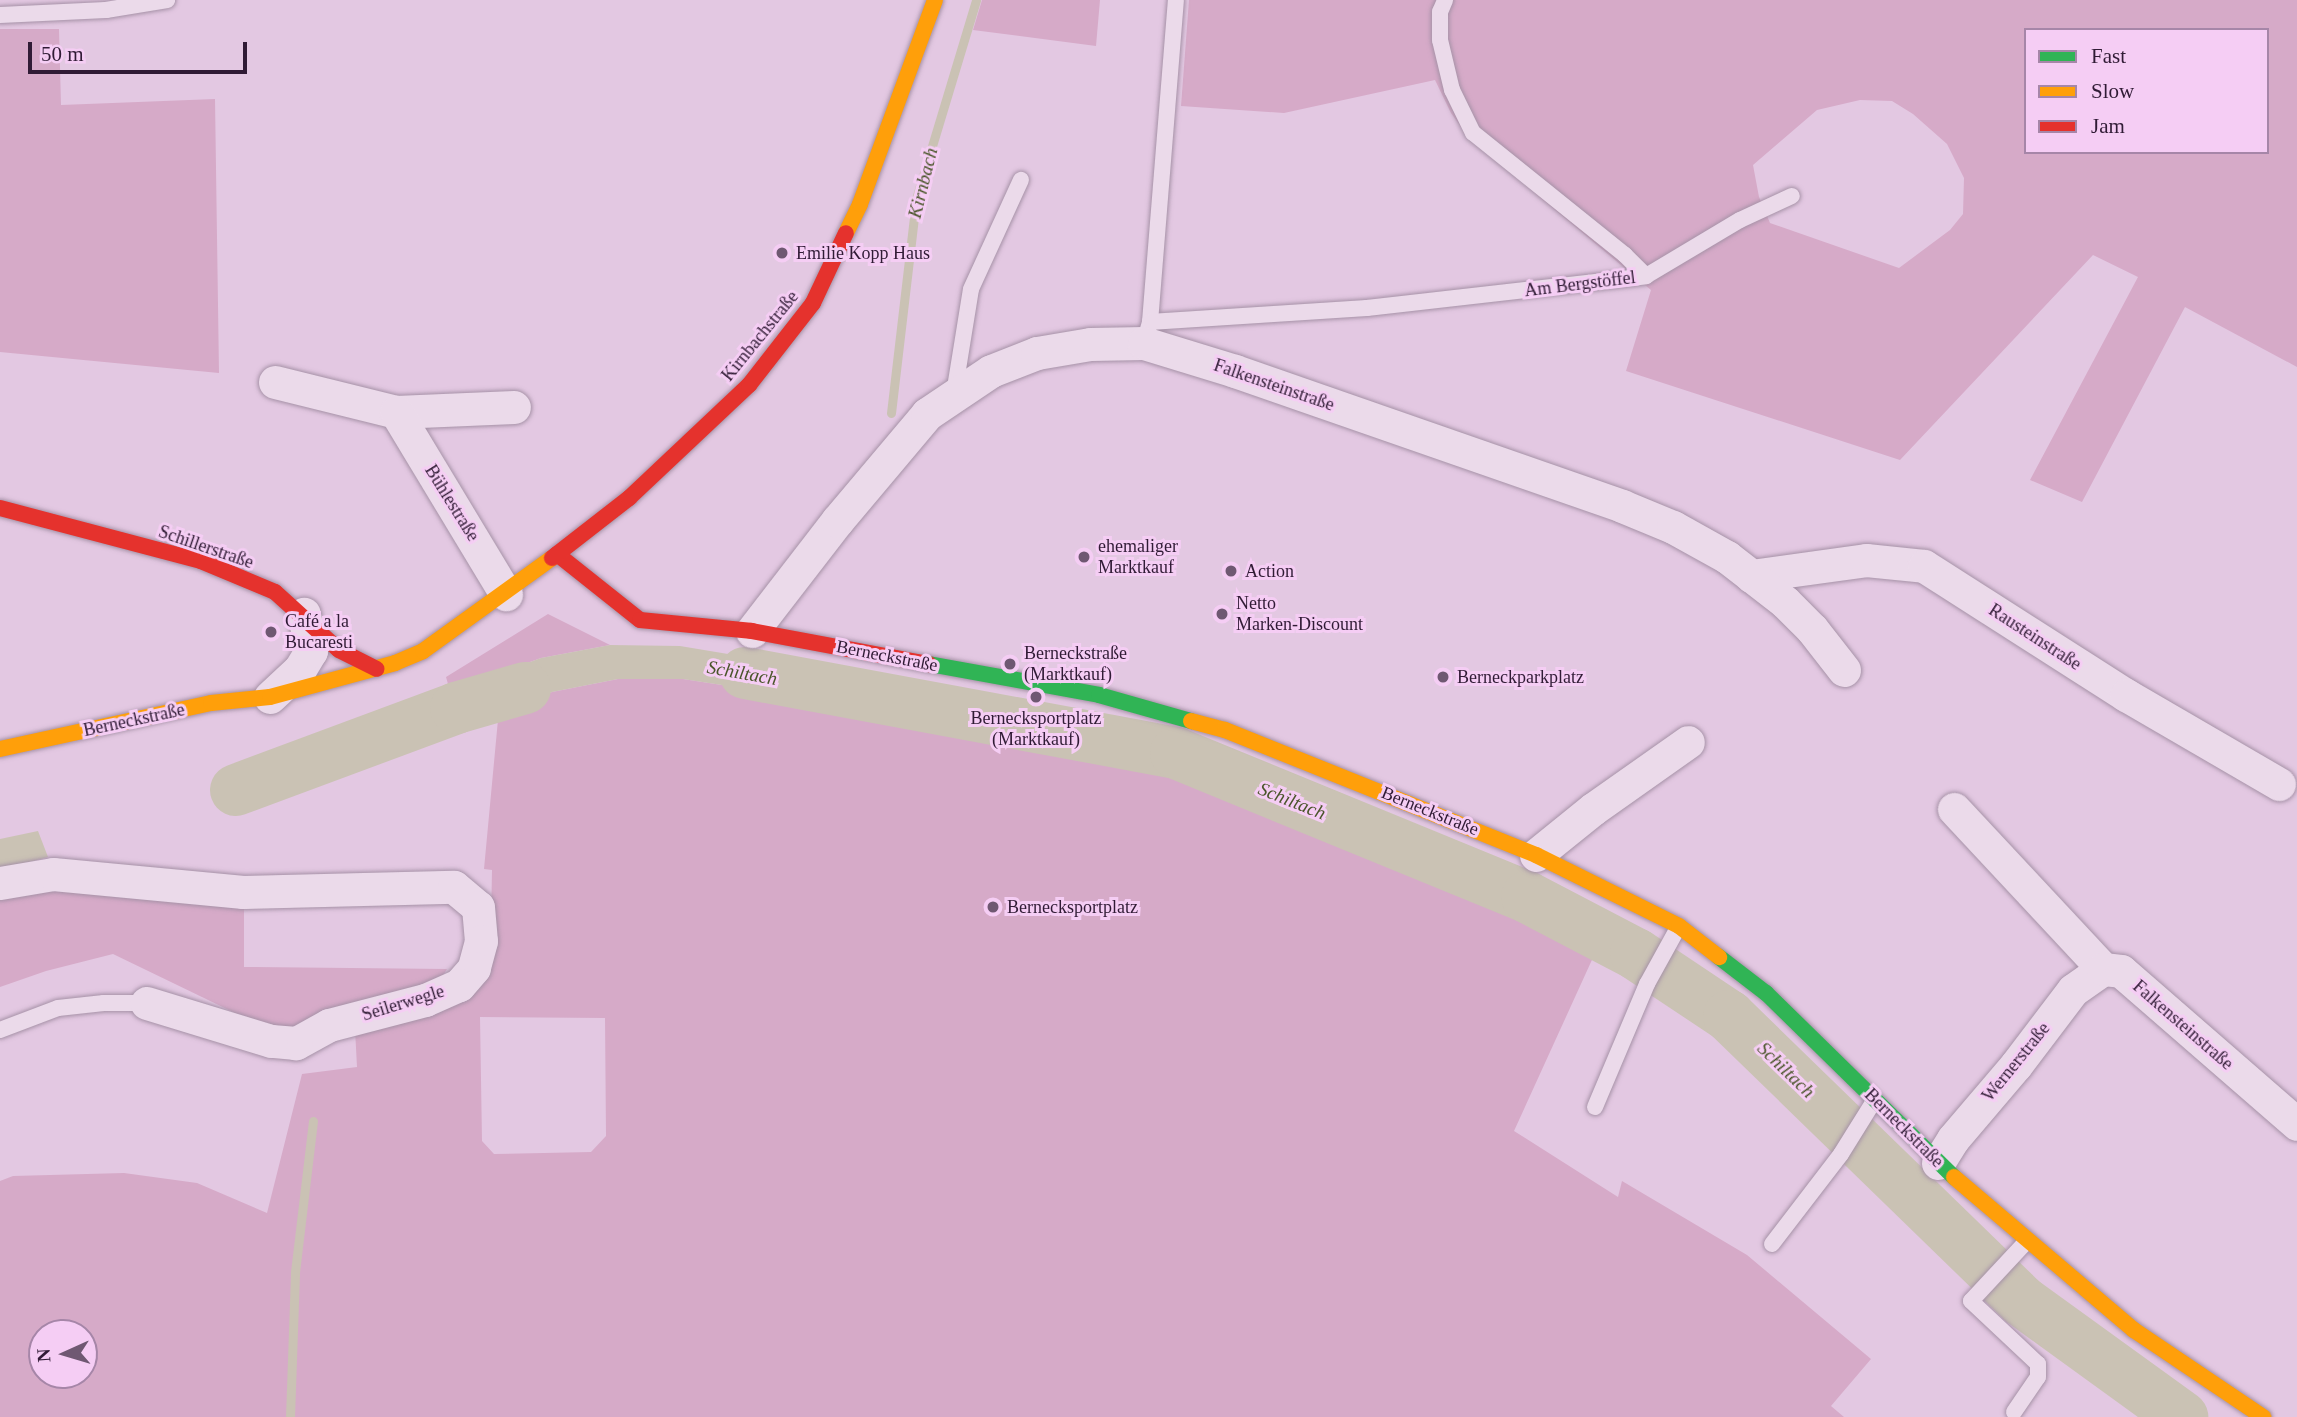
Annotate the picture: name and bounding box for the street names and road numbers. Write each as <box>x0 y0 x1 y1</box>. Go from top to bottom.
street label: Am Bergstöffel <box>1523 266 1637 302</box>
street label: Kirnbachstraße <box>717 286 803 386</box>
street label: Falkensteinstraße <box>1211 354 1337 416</box>
street label: Bühlestraße <box>420 461 484 545</box>
street label: Schillerstraße <box>156 521 256 573</box>
street label: Rausteinstraße <box>1985 599 2085 675</box>
street label: Berneckstraße <box>834 636 940 676</box>
street label: Berneckstraße <box>81 699 187 741</box>
street label: Berneckstraße <box>1378 782 1482 840</box>
street label: Falkensteinstraße <box>2128 976 2238 1074</box>
street label: Seilerwegle <box>359 980 447 1026</box>
street label: Wernerstraße <box>1978 1018 2054 1106</box>
street label: Berneckstraße <box>1860 1084 1948 1172</box>

